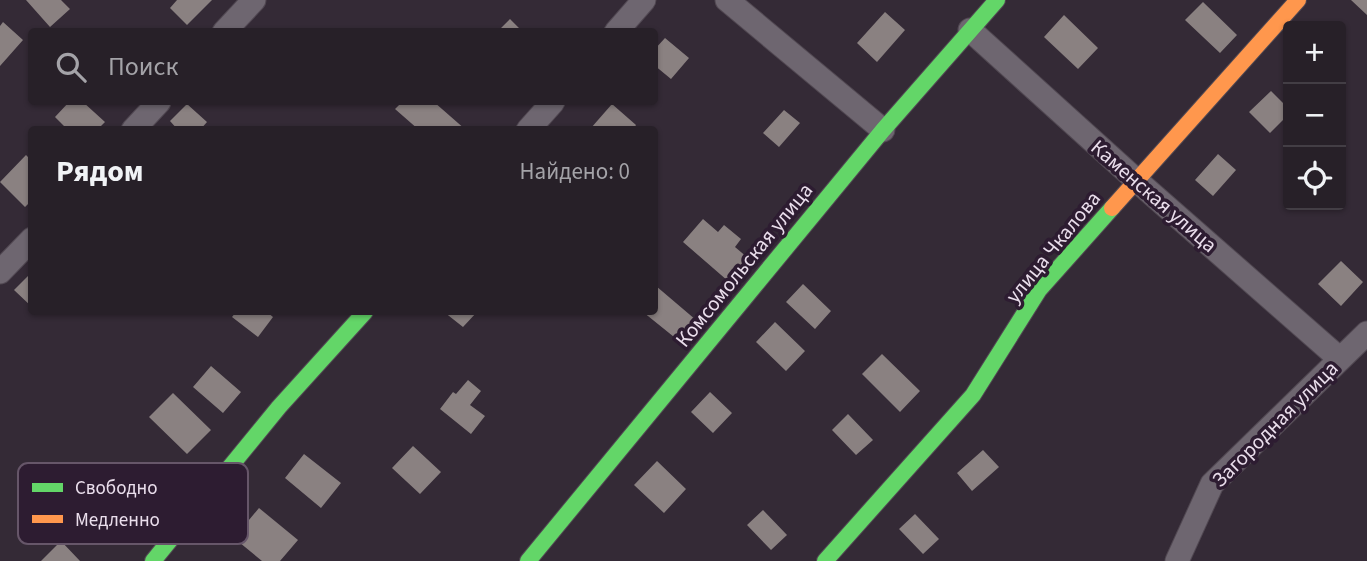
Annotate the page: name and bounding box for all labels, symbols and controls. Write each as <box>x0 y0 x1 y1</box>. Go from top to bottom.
map controls <box>1283 21 1346 210</box>
button: + <box>1283 21 1346 84</box>
search box <box>28 28 658 105</box>
icon: search <box>52 48 90 86</box>
text: Поиск <box>108 48 178 85</box>
button: − <box>1283 84 1346 147</box>
street label: Каменская улица <box>1084 133 1224 259</box>
button: locate <box>1283 147 1346 210</box>
text: Рядом <box>56 150 144 193</box>
text: Найдено: 0 <box>520 155 630 188</box>
street label: Комсомольская улица <box>668 176 820 354</box>
street label: улица Чкалова <box>998 185 1108 309</box>
street label: Загородная улица <box>1205 354 1345 494</box>
legend <box>18 463 248 544</box>
text: Свободно <box>75 475 158 502</box>
text: Медленно <box>75 507 160 534</box>

